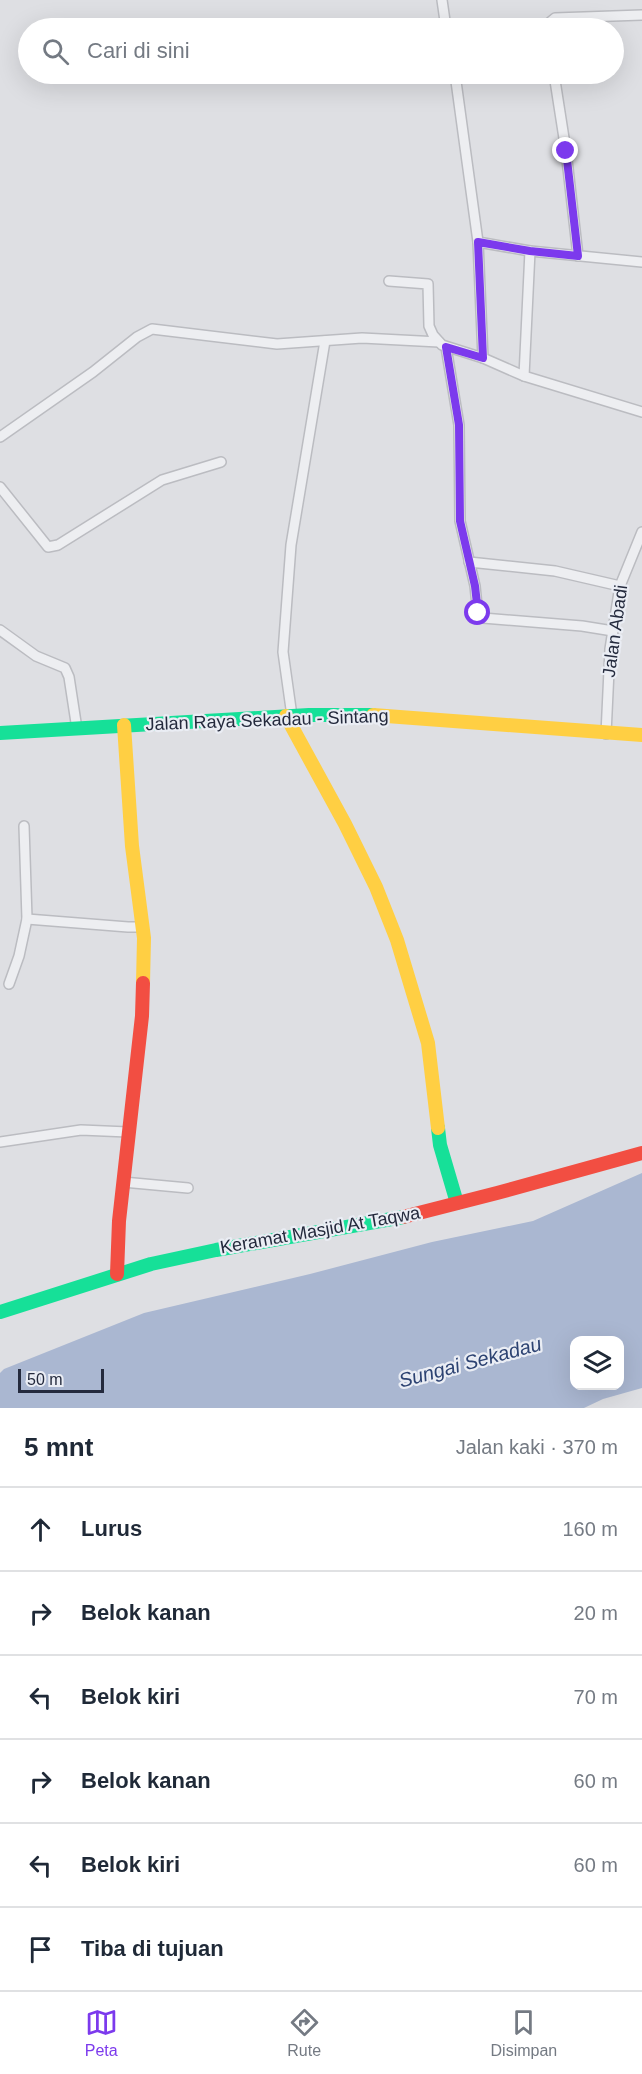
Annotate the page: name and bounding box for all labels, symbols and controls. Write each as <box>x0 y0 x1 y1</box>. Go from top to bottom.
search box <box>18 18 624 84</box>
icon: search <box>39 35 72 68</box>
text: Cari di sini <box>87 38 190 63</box>
route end <box>552 137 578 163</box>
street label: Jalan Abadi <box>599 584 631 678</box>
route start <box>464 599 490 625</box>
street label: Jalan Raya Sekadau - Sintang <box>145 706 389 734</box>
street label: Keramat Masjid At Taqwa <box>218 1202 423 1257</box>
water label: Sungai Sekadau <box>396 1332 544 1392</box>
map controls <box>570 1336 624 1390</box>
button: layers <box>570 1336 624 1390</box>
scale bar <box>18 1366 104 1394</box>
text: 50 m <box>27 1371 63 1388</box>
text: 5 mnt <box>24 1432 93 1462</box>
text: Jalan kaki · 370 m <box>456 1436 618 1458</box>
icon: ahead <box>24 1513 57 1546</box>
text: Lurus <box>81 1516 142 1541</box>
text: 160 m <box>562 1518 618 1540</box>
icon: right <box>24 1597 57 1630</box>
text: Belok kanan <box>81 1600 211 1625</box>
text: 20 m <box>574 1602 618 1624</box>
icon: left <box>24 1681 57 1714</box>
text: Belok kiri <box>81 1684 180 1709</box>
text: 70 m <box>574 1686 618 1708</box>
icon: right <box>24 1765 57 1798</box>
text: Belok kanan <box>81 1768 211 1793</box>
text: 60 m <box>574 1770 618 1792</box>
icon: left <box>24 1849 57 1882</box>
text: Belok kiri <box>81 1852 180 1877</box>
text: 60 m <box>574 1854 618 1876</box>
icon: arrive <box>24 1933 57 1966</box>
text: Tiba di tujuan <box>81 1936 224 1961</box>
tab: Peta <box>85 2006 118 2060</box>
tab: Rute <box>287 2006 321 2060</box>
tab: Disimpan <box>491 2006 557 2060</box>

